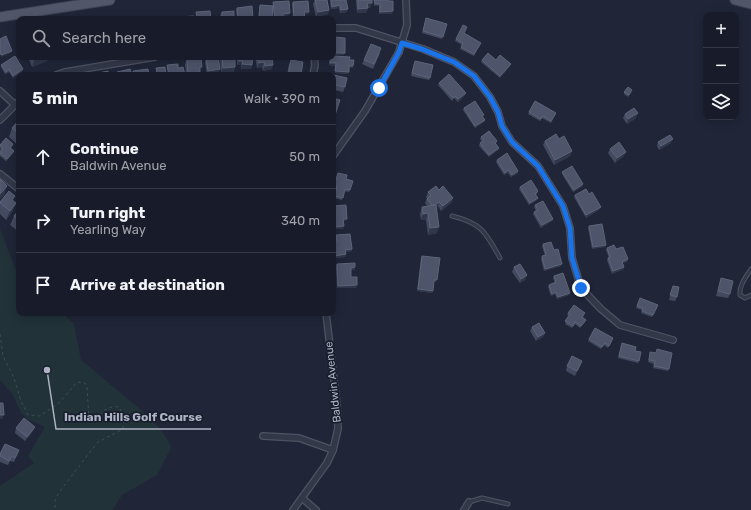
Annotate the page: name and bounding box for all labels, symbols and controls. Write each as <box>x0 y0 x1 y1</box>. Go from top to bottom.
map controls <box>703 12 739 120</box>
button: + <box>703 12 739 48</box>
search box <box>16 16 336 60</box>
icon: search <box>30 27 52 49</box>
text: Search here <box>62 29 146 47</box>
button: − <box>703 48 739 84</box>
route start <box>370 79 388 97</box>
button: layers <box>703 84 739 120</box>
text: 5 min <box>32 88 78 108</box>
text: Walk · 390 m <box>244 91 320 106</box>
text: Continue <box>70 140 139 158</box>
icon: ahead <box>32 146 54 168</box>
text: 50 m <box>289 149 320 164</box>
text: Baldwin Avenue <box>70 158 167 173</box>
text: Turn right <box>70 204 145 222</box>
icon: right <box>32 210 54 232</box>
text: 340 m <box>281 213 320 228</box>
text: Yearling Way <box>70 222 146 237</box>
icon: arrive <box>32 274 54 296</box>
text: Arrive at destination <box>70 276 225 294</box>
route end <box>572 279 590 297</box>
street label: Baldwin Avenue <box>322 341 344 423</box>
callout: Indian Hills Golf Course <box>56 405 211 429</box>
text: Indian Hills Golf Course <box>64 410 202 424</box>

